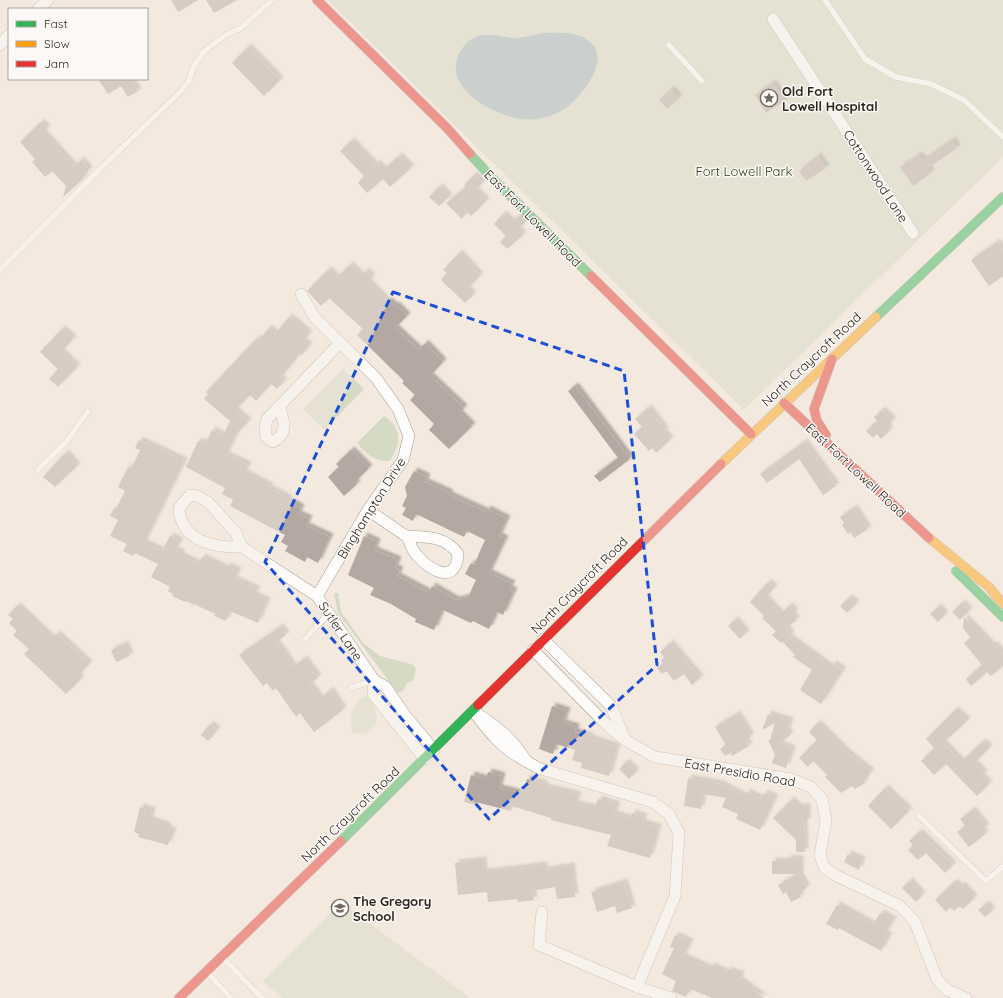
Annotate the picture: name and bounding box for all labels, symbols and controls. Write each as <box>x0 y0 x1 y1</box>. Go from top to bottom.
legend <box>8 8 148 80</box>
text: Fast <box>44 16 68 31</box>
text: Slow <box>44 36 70 51</box>
text: Jam <box>44 56 69 71</box>
place label: Old Fort Lowell Hospital <box>782 83 878 114</box>
place icon: Old Fort Lowell Hospital <box>759 88 779 108</box>
street label: Cottonwood Lane <box>840 127 912 225</box>
park label: Fort Lowell Park <box>696 163 792 179</box>
street label: East Fort Lowell Road <box>481 166 585 270</box>
street label: North Craycroft Road <box>758 309 864 409</box>
street label: East Fort Lowell Road <box>803 419 909 521</box>
street label: Binghampton Drive <box>333 454 409 562</box>
street label: North Craycroft Road <box>527 533 631 637</box>
street label: Sutler Lane <box>315 599 367 663</box>
street label: East Presidio Road <box>683 754 797 790</box>
street label: North Craycroft Road <box>298 763 402 865</box>
place label: The Gregory School <box>353 893 432 924</box>
school or university icon: The Gregory School <box>330 898 350 918</box>

